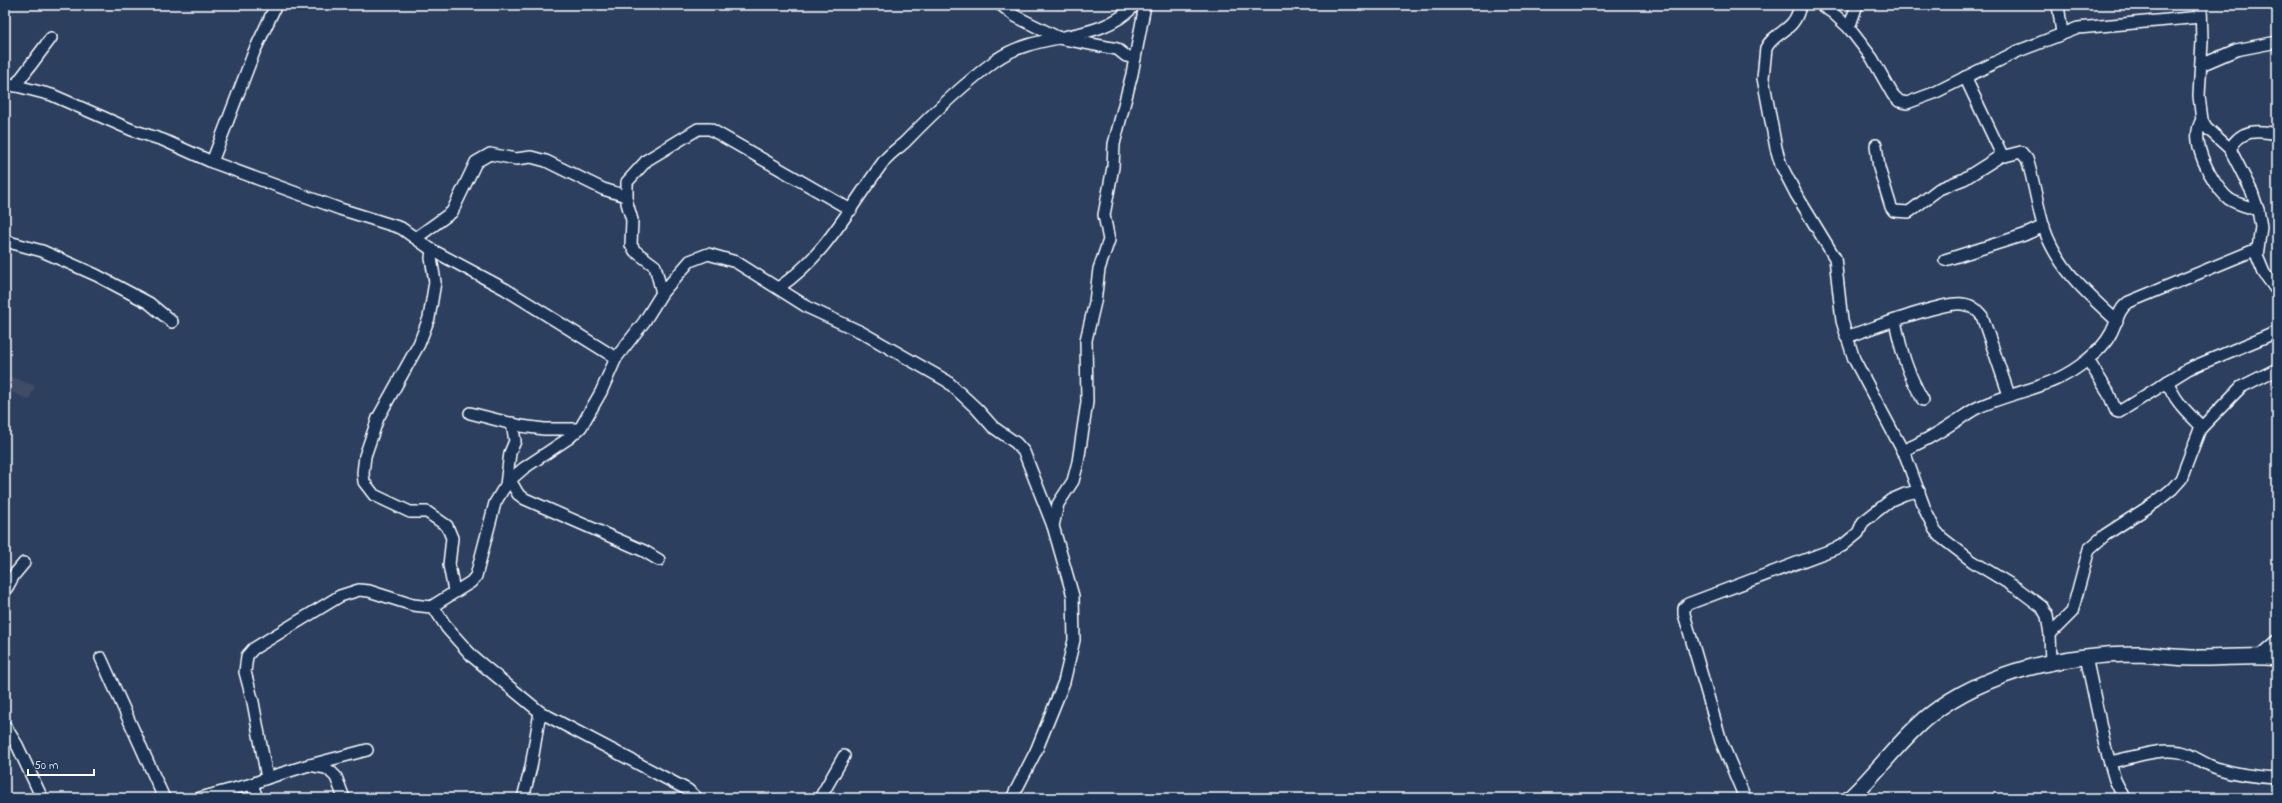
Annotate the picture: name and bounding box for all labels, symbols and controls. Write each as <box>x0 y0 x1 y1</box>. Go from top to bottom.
scale bar <box>28 751 94 777</box>
text: 50 m <box>34 757 58 775</box>

